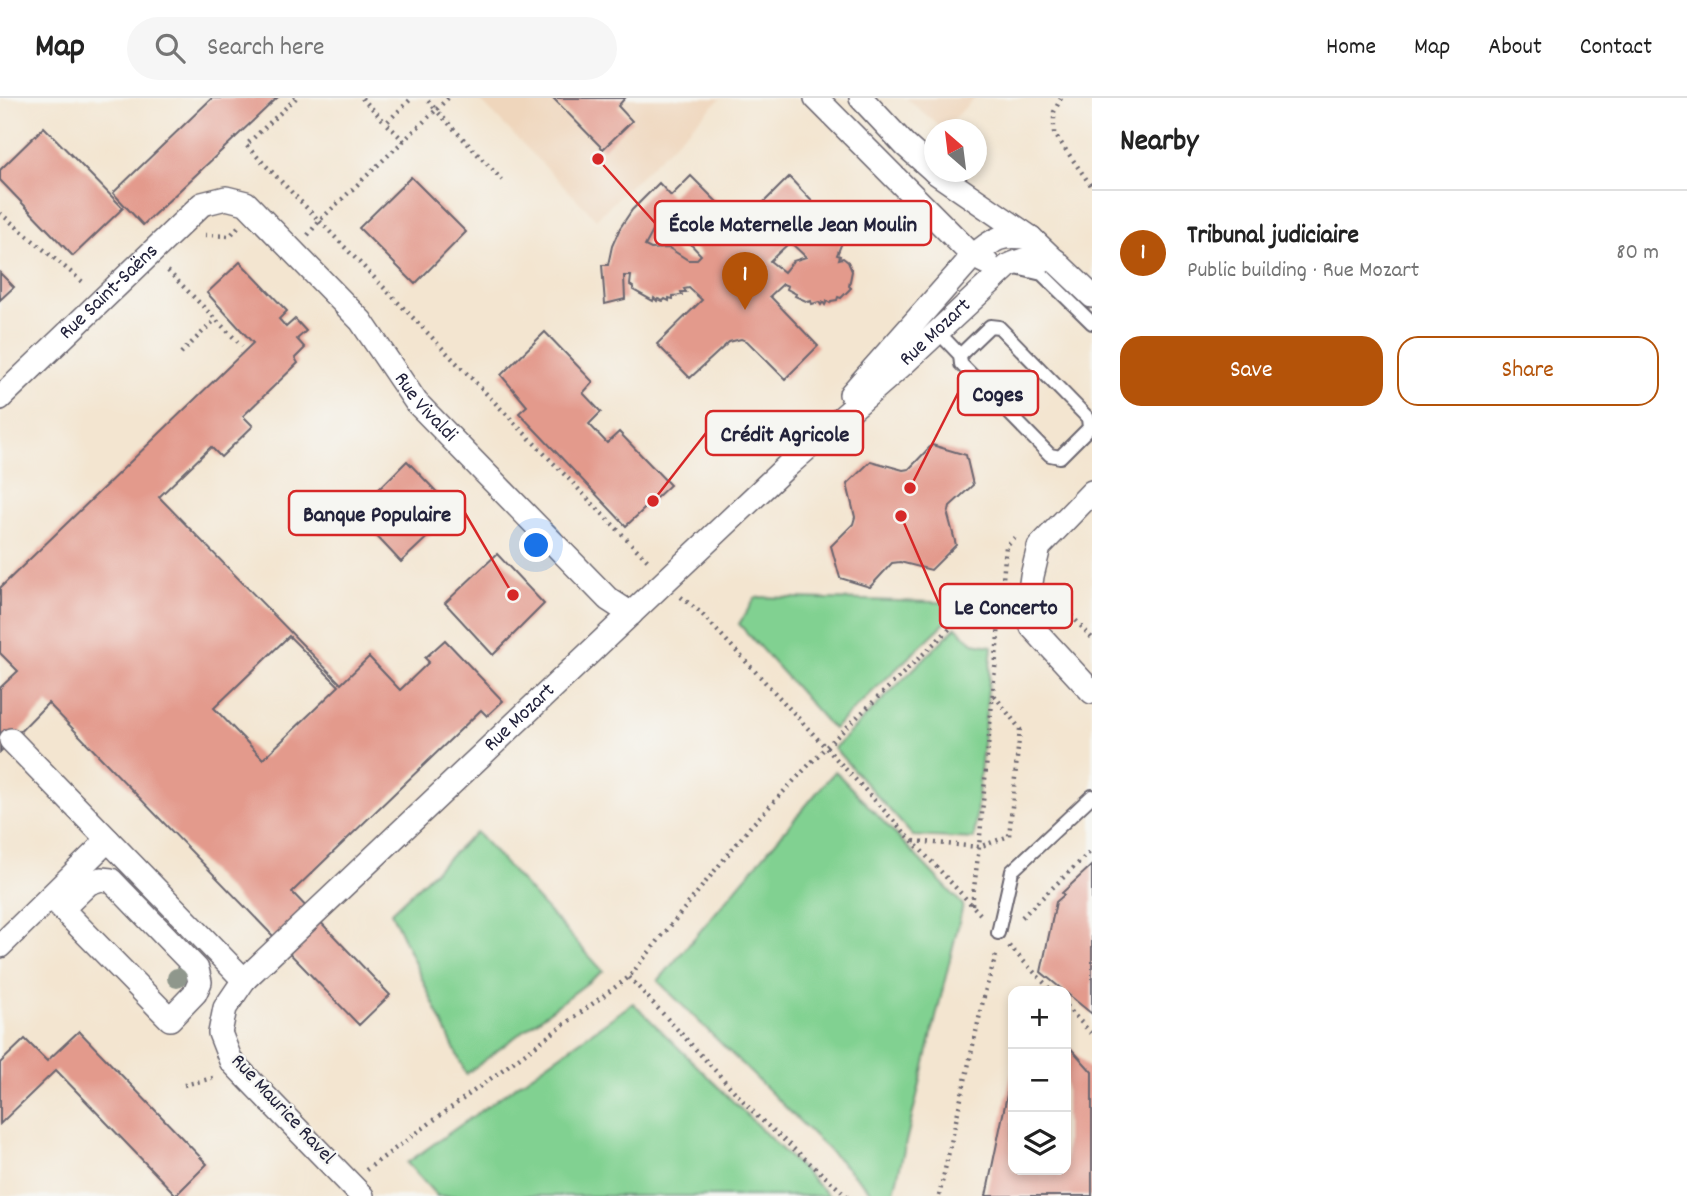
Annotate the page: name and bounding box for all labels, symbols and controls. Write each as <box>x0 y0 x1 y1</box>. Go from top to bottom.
search box <box>127 17 617 80</box>
text: Map <box>35 25 85 72</box>
icon: search <box>151 29 189 67</box>
text: Search here <box>207 30 325 67</box>
text: Home <box>1326 31 1376 65</box>
text: Map <box>1414 31 1450 65</box>
text: About <box>1488 31 1542 65</box>
text: Contact <box>1580 31 1652 65</box>
north arrow <box>924 119 987 182</box>
text: Nearby <box>1120 122 1198 165</box>
callout: École Maternelle Jean Moulin <box>655 201 931 245</box>
text: École Maternelle Jean Moulin <box>669 210 918 243</box>
text: Tribunal judiciaire <box>1187 218 1359 255</box>
text: 1 <box>1140 237 1146 270</box>
text: 80 m <box>1616 237 1659 270</box>
street label: Rue Saint-Saëns <box>53 238 166 348</box>
pin: 1 <box>722 252 768 310</box>
text: Public building · Rue Mozart <box>1187 255 1419 288</box>
street label: Rue Mozart <box>894 292 979 374</box>
button: Save <box>1120 336 1383 406</box>
button: Share <box>1397 336 1659 406</box>
street label: Rue Vivaldi <box>385 367 463 450</box>
callout: Coges <box>958 371 1038 415</box>
text: Coges <box>972 380 1024 413</box>
callout: Crédit Agricole <box>706 411 863 455</box>
text: Crédit Agricole <box>720 420 850 453</box>
callout: Banque Populaire <box>289 491 465 535</box>
text: Banque Populaire <box>303 500 451 533</box>
your location <box>519 528 553 562</box>
callout: Le Concerto <box>940 584 1072 628</box>
text: Le Concerto <box>954 593 1058 626</box>
street label: Rue Mozart <box>478 677 563 760</box>
map controls <box>1008 986 1071 1175</box>
button: + <box>1008 986 1071 1049</box>
street label: Rue Maurice Ravel <box>223 1048 341 1172</box>
button: − <box>1008 1049 1071 1112</box>
button: layers <box>1008 1112 1071 1175</box>

